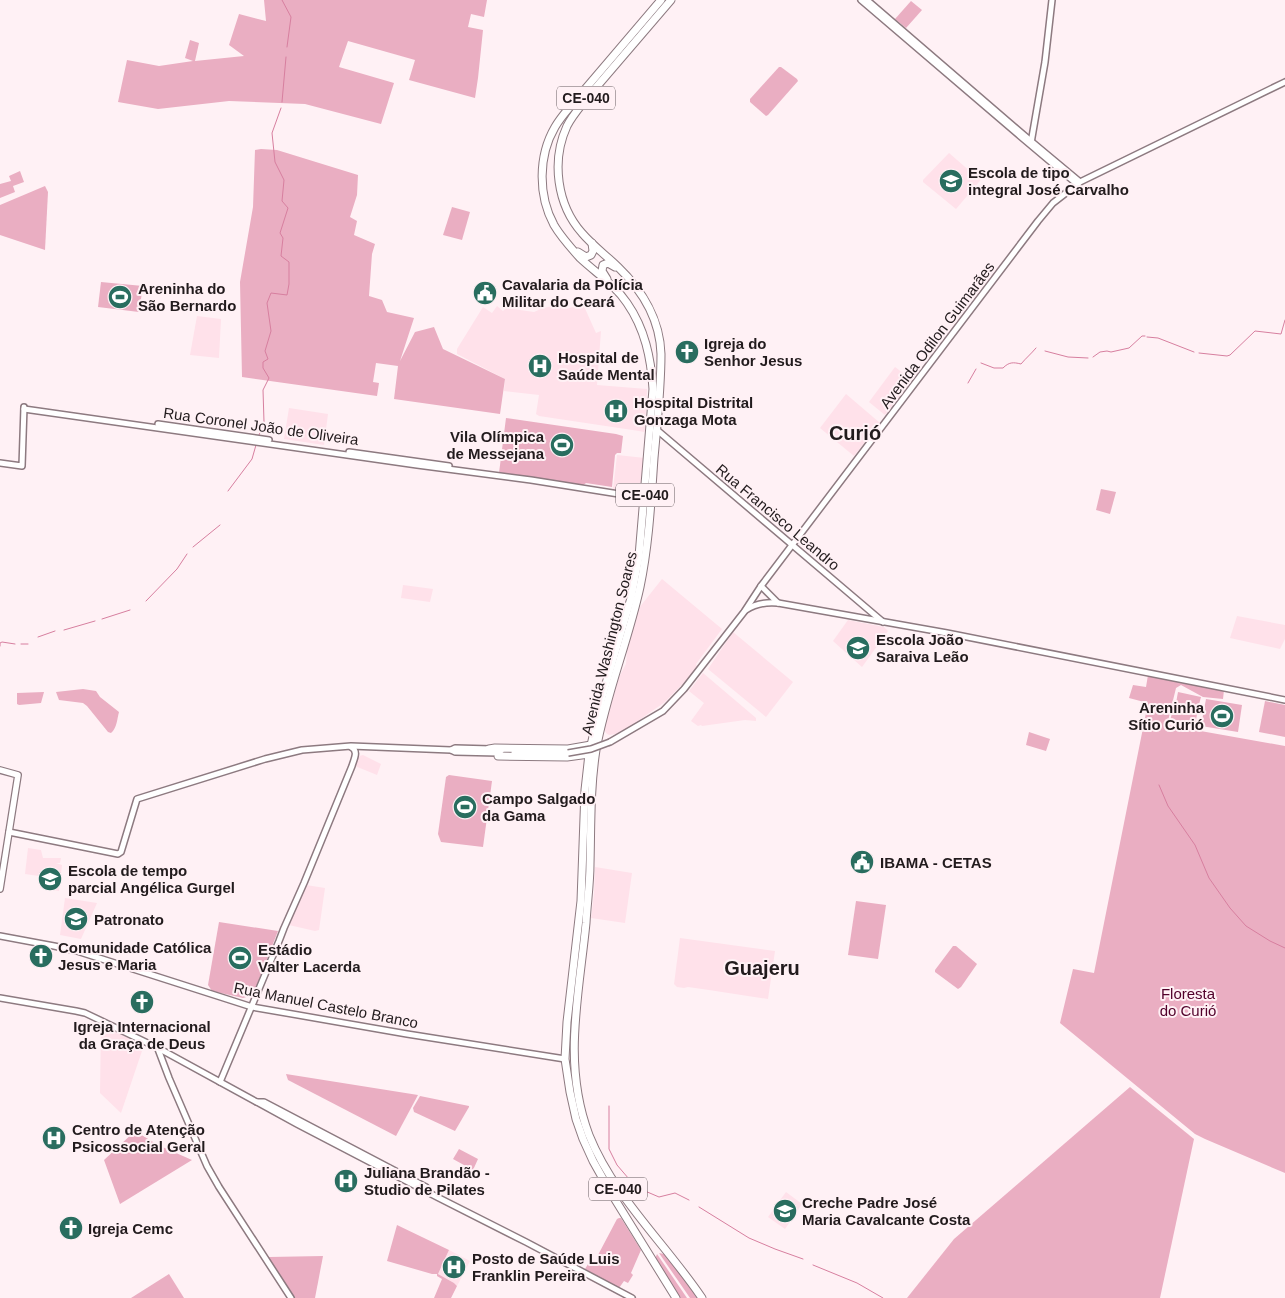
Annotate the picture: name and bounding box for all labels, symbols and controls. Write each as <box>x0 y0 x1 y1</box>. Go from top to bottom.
road number: CE-040 <box>557 86 615 110</box>
place label: Escola de tipo integral José Carvalho <box>968 164 1129 198</box>
school or university icon: Escola de tipo integral José Carvalho <box>938 168 964 194</box>
street label: Avenida Odilon Guimarães <box>876 258 998 412</box>
place label: Cavalaria da Polícia Militar do Ceará <box>502 276 644 310</box>
place label: Areninha do São Bernardo <box>138 280 236 314</box>
public building icon: Cavalaria da Polícia Militar do Ceará <box>472 280 498 306</box>
sports icon: Areninha do São Bernardo <box>107 284 133 310</box>
place label: Igreja do Senhor Jesus <box>704 335 802 369</box>
church icon: Igreja do Senhor Jesus <box>674 339 700 365</box>
place label: Hospital de Saúde Mental <box>558 349 655 383</box>
hospital icon: Hospital de Saúde Mental <box>527 353 553 379</box>
place label: Hospital Distrital Gonzaga Mota <box>634 394 753 428</box>
hospital icon: Hospital Distrital Gonzaga Mota <box>603 398 629 424</box>
street label: Rua Coronel João de Oliveira <box>162 404 360 448</box>
district label: Curió <box>829 422 881 444</box>
place label: Vila Olímpica de Messejana <box>446 428 545 462</box>
sports icon: Vila Olímpica de Messejana <box>549 432 575 458</box>
street label: Rua Francisco Leandro <box>713 460 843 574</box>
road number: CE-040 <box>616 484 674 506</box>
street label: Avenida Washington Soares <box>578 550 640 736</box>
place label: Escola João Saraiva Leão <box>876 631 969 665</box>
school or university icon: Escola João Saraiva Leão <box>845 635 871 661</box>
place label: Areninha Sítio Curió <box>1128 699 1205 733</box>
sports icon: Areninha Sítio Curió <box>1209 703 1235 729</box>
place label: Campo Salgado da Gama <box>482 790 595 824</box>
sports icon: Campo Salgado da Gama <box>452 794 478 820</box>
public building icon: IBAMA - CETAS <box>849 849 875 875</box>
place label: IBAMA - CETAS <box>880 854 992 871</box>
place label: Escola de tempo parcial Angélica Gurgel <box>68 862 235 896</box>
school or university icon: Escola de tempo parcial Angélica Gurgel <box>37 866 63 892</box>
school or university icon: Patronato <box>63 906 89 932</box>
place label: Patronato <box>94 911 164 928</box>
place label: Comunidade Católica Jesus e Maria <box>58 939 212 973</box>
place label: Estádio Valter Lacerda <box>258 941 361 975</box>
church icon: Comunidade Católica Jesus e Maria <box>28 943 54 969</box>
sports icon: Estádio Valter Lacerda <box>227 945 253 971</box>
district label: Guajeru <box>724 957 800 979</box>
street label: Rua Manuel Castelo Branco <box>232 979 420 1031</box>
park label: Floresta do Curió <box>1160 985 1216 1019</box>
church icon: Igreja Internacional da Graça de Deus <box>129 989 155 1015</box>
place label: Igreja Internacional da Graça de Deus <box>73 1018 211 1052</box>
place label: Centro de Atenção Psicossocial Geral <box>72 1121 205 1155</box>
hospital icon: Centro de Atenção Psicossocial Geral <box>41 1125 67 1151</box>
place label: Juliana Brandão - Studio de Pilates <box>364 1164 490 1198</box>
hospital icon: Juliana Brandão - Studio de Pilates <box>333 1168 359 1194</box>
road number: CE-040 <box>589 1178 647 1200</box>
place label: Creche Padre José Maria Cavalcante Costa <box>802 1194 971 1228</box>
school or university icon: Creche Padre José Maria Cavalcante Costa <box>772 1198 798 1224</box>
church icon: Igreja Cemc <box>58 1215 84 1241</box>
place label: Igreja Cemc <box>88 1220 173 1237</box>
place label: Posto de Saúde Luis Franklin Pereira <box>472 1250 620 1284</box>
hospital icon: Posto de Saúde Luis Franklin Pereira <box>441 1254 467 1280</box>

